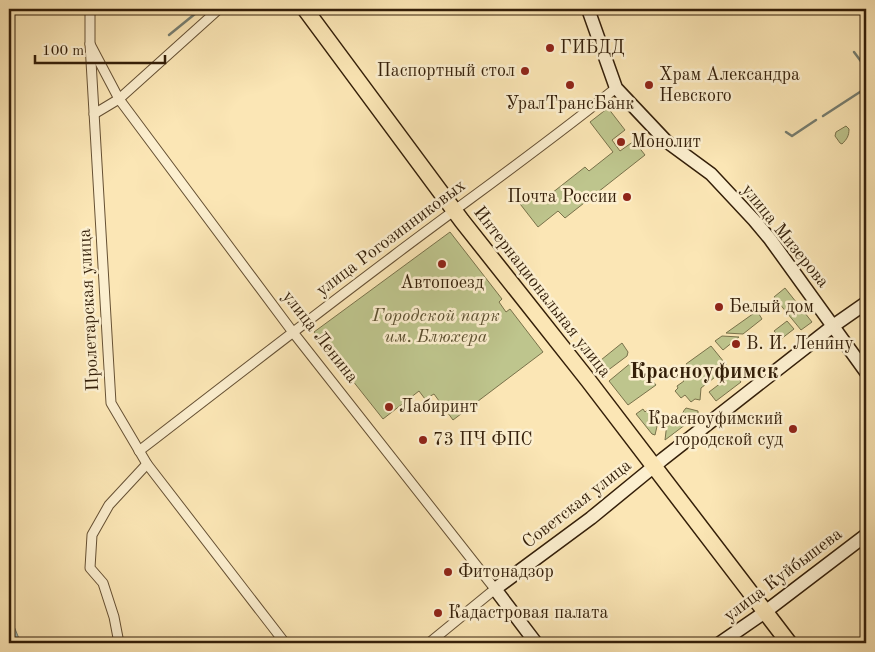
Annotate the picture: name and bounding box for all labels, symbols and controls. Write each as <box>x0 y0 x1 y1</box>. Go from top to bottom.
scale bar <box>35 32 165 64</box>
place label: ГИБДД <box>560 39 625 57</box>
marker: ГИБДД <box>544 42 556 54</box>
text: 100 m <box>42 44 84 59</box>
place label: Паспортный стол <box>377 62 515 80</box>
marker: Паспортный стол <box>519 65 531 77</box>
place label: Храм Александра Невского <box>659 66 800 105</box>
marker: УралТрансБанк <box>564 79 576 91</box>
marker: Храм Александра Невского <box>643 79 655 91</box>
place label: УралТрансБанк <box>506 95 634 113</box>
place label: Монолит <box>631 133 701 151</box>
marker: Монолит <box>615 136 627 148</box>
street label: улица Рогозинниковых <box>313 176 469 300</box>
street label: улица Мизерова <box>738 181 832 291</box>
place label: Почта России <box>507 188 617 206</box>
marker: Почта России <box>621 191 633 203</box>
street label: Интернациональная улица <box>470 203 614 381</box>
street label: Пролетарская улица <box>76 228 102 392</box>
marker: Автопоезд <box>436 258 448 270</box>
place label: Автопоезд <box>400 274 484 292</box>
street label: улица Ленина <box>279 287 362 387</box>
place label: Белый дом <box>729 298 814 316</box>
marker: Белый дом <box>713 301 725 313</box>
park label: Городской парк им. Блюхера <box>371 307 500 346</box>
place label: В. И. Ленину <box>746 335 854 353</box>
marker: В. И. Ленину <box>730 338 742 350</box>
district label: Красноуфимск <box>629 361 779 384</box>
place label: Лабиринт <box>399 398 478 416</box>
marker: Лабиринт <box>383 401 395 413</box>
place label: Красноуфимский городской суд <box>648 410 783 449</box>
marker: Красноуфимский городской суд <box>787 423 799 435</box>
place label: 73 ПЧ ФПС <box>433 431 533 449</box>
marker: 73 ПЧ ФПС <box>417 434 429 446</box>
street label: Советская улица <box>519 456 635 552</box>
street label: улица Куйбышева <box>721 525 846 625</box>
place label: Фитонадзор <box>458 563 554 581</box>
marker: Фитонадзор <box>442 566 454 578</box>
place label: Кадастровая палата <box>448 604 608 622</box>
marker: Кадастровая палата <box>432 607 444 619</box>

